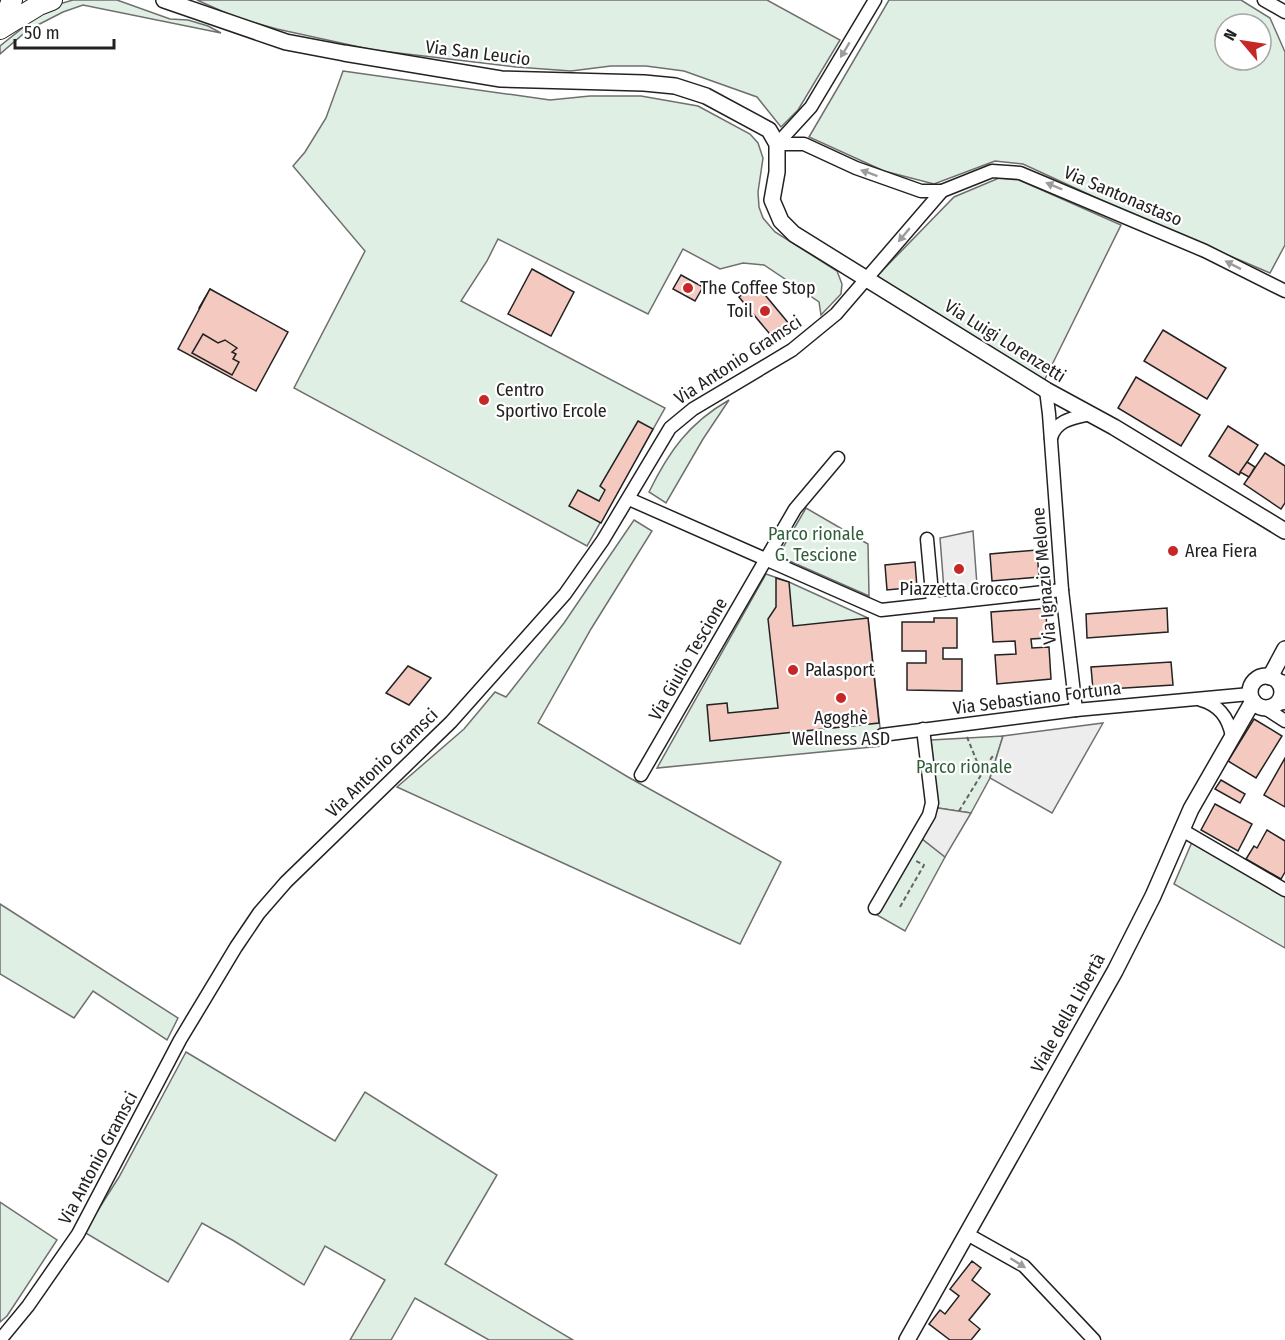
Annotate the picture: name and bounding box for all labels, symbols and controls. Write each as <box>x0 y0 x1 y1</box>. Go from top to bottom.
scale bar <box>15 12 114 50</box>
north arrow <box>1213 12 1273 72</box>
text: 50 m <box>24 22 60 44</box>
text: N <box>1220 26 1241 44</box>
street label: Via San Leucio <box>424 36 532 70</box>
one-way arrow <box>839 42 850 58</box>
street label: Via Santonastaso <box>1060 161 1186 231</box>
one-way arrow <box>860 167 878 177</box>
one-way arrow <box>1045 181 1063 191</box>
one-way arrow <box>898 228 911 243</box>
one-way arrow <box>1224 260 1241 269</box>
place label: The Coffee Stop <box>700 277 816 299</box>
marker: The Coffee Stop <box>681 281 695 295</box>
street label: Via Luigi Lorenzetti <box>940 295 1070 387</box>
place label: Toil <box>727 300 753 322</box>
marker: Toil <box>758 304 772 318</box>
street label: Via Antonio Gramsci <box>670 311 806 409</box>
place label: Centro Sportivo Ercole <box>496 379 607 422</box>
marker: Centro Sportivo Ercole <box>477 393 491 407</box>
street label: Via Ignazio Melone <box>1027 506 1061 646</box>
park label: Parco rionale G. Tescione <box>768 523 864 566</box>
place label: Area Fiera <box>1185 540 1257 562</box>
marker: Area Fiera <box>1166 544 1180 558</box>
marker: Piazzetta Crocco <box>952 562 966 576</box>
place label: Piazzetta Crocco <box>900 578 1018 600</box>
street label: Via Giulio Tescione <box>644 594 732 724</box>
place label: Palasport <box>805 659 874 681</box>
marker: Palasport <box>786 663 800 677</box>
street label: Via Sebastiano Fortuna <box>952 677 1123 719</box>
marker: Agoghè Wellness ASD <box>834 691 848 705</box>
street label: Via Antonio Gramsci <box>321 704 443 822</box>
place label: Agoghè Wellness ASD <box>792 707 890 750</box>
park label: Parco rionale <box>916 756 1012 778</box>
street label: Viale della Libertà <box>1026 949 1110 1076</box>
street label: Via Antonio Gramsci <box>54 1088 142 1228</box>
one-way arrow <box>1010 1257 1026 1268</box>

